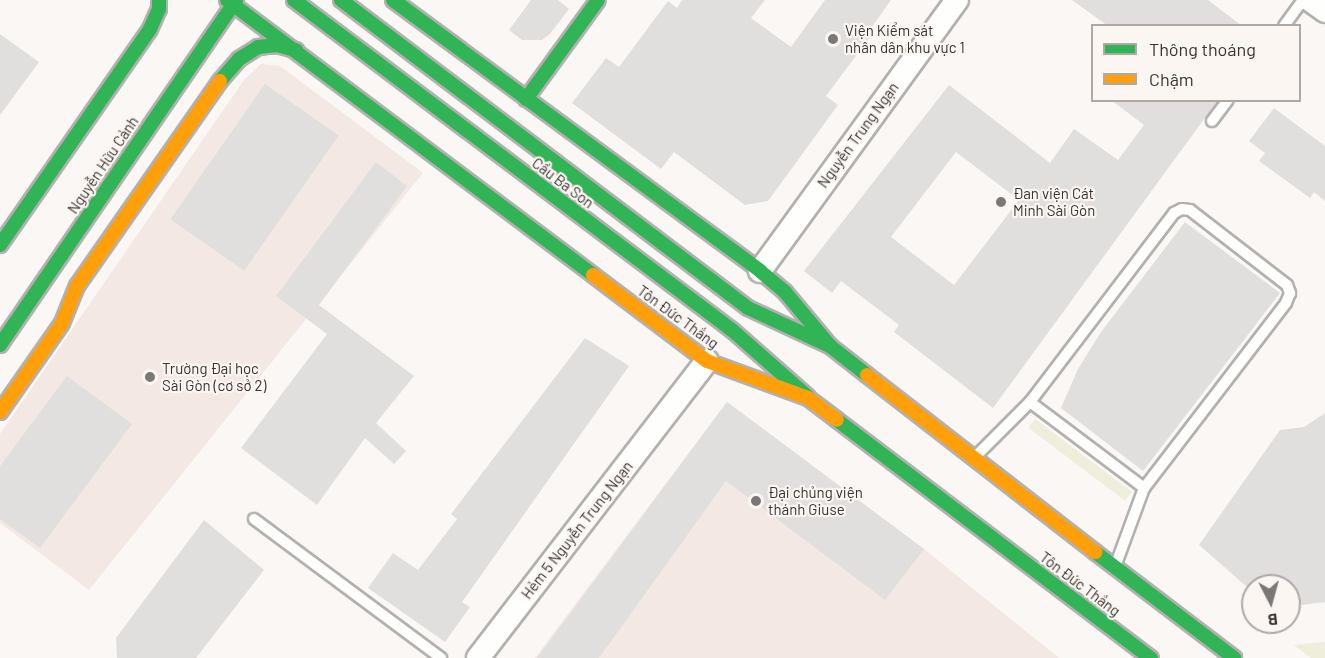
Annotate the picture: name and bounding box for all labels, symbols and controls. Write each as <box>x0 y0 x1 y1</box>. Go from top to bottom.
place label: Viện Kiểm sát nhân dân khu vực 1 <box>845 21 965 56</box>
legend <box>1091 24 1301 102</box>
marker: Viện Kiểm sát nhân dân khu vực 1 <box>826 32 840 46</box>
text: Thông thoáng <box>1149 38 1256 60</box>
text: Chậm <box>1149 68 1194 90</box>
street label: Nguyễn Trung Ngạn <box>814 79 902 191</box>
street label: Nguyễn Hữu Cảnh <box>64 113 142 217</box>
street label: Cầu Ba Son <box>529 154 597 212</box>
place label: Đan viện Cát Minh Sài Gòn <box>1013 184 1095 219</box>
marker: Đan viện Cát Minh Sài Gòn <box>994 195 1008 209</box>
street label: Tôn Đức Thắng <box>634 282 722 352</box>
place label: Trường Đại học Sài Gòn (cơ sở 2) <box>162 359 266 394</box>
marker: Trường Đại học Sài Gòn (cơ sở 2) <box>143 370 157 384</box>
street label: Hẻm 5 Nguyễn Trung Ngạn <box>518 457 636 603</box>
place label: Đại chủng viện thánh Giuse <box>768 483 863 518</box>
marker: Đại chủng viện thánh Giuse <box>749 494 763 508</box>
street label: Tôn Đức Thắng <box>1036 548 1124 620</box>
north arrow <box>1241 574 1301 634</box>
text: B <box>1267 610 1279 630</box>

